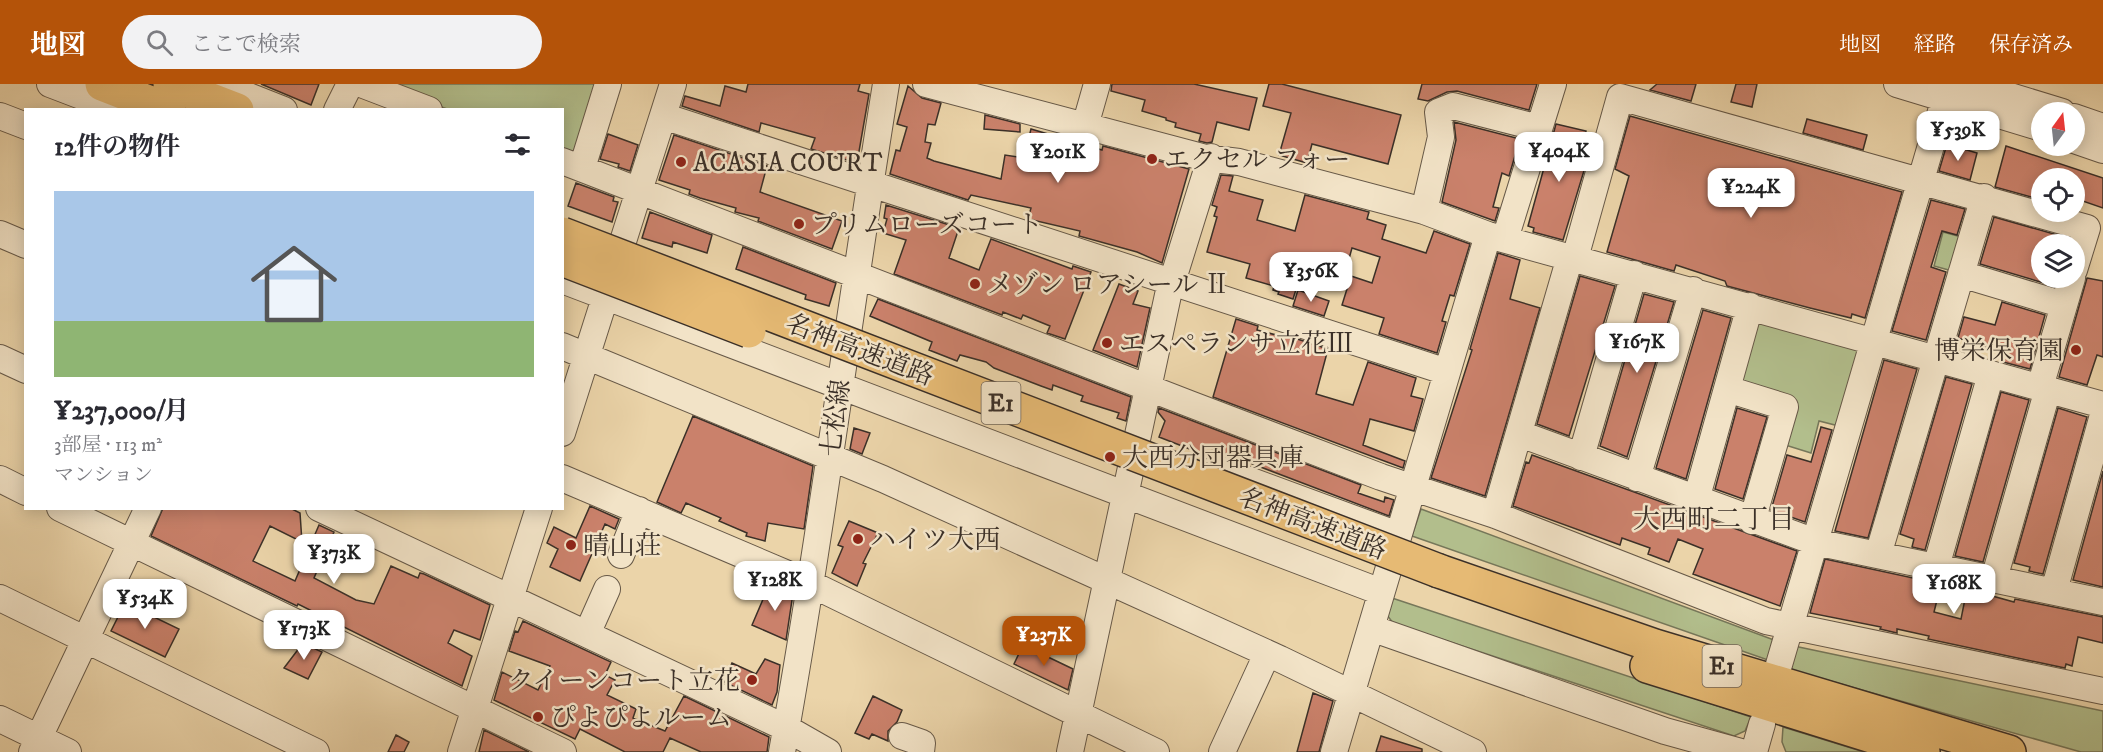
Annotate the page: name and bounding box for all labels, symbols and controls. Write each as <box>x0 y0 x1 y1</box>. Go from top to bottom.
search box <box>122 15 542 69</box>
icon: search <box>143 26 176 59</box>
text: 地図 <box>30 28 86 63</box>
text: ここで検索 <box>191 31 301 58</box>
text: 地図 <box>1839 32 1881 58</box>
text: 経路 <box>1914 32 1956 58</box>
text: 保存済み <box>1989 32 2073 58</box>
north arrow <box>2031 102 2085 156</box>
map controls <box>2031 102 2085 288</box>
pin: ¥539K <box>1916 111 2000 162</box>
text: ¥539K <box>1931 118 1985 143</box>
icon: filters <box>501 128 534 161</box>
text: 12件の物件 <box>54 131 180 164</box>
pin: ¥404K <box>1517 132 1601 183</box>
pin: ¥201K <box>1016 133 1100 184</box>
text: ¥404K <box>1528 139 1590 164</box>
text: ¥201K <box>1030 140 1086 165</box>
place label: エクセル フォー <box>1164 144 1350 177</box>
place label: ACASIA COURT <box>693 147 883 180</box>
marker: エクセル フォー <box>1145 152 1159 166</box>
marker: ACASIA COURT <box>674 155 688 169</box>
pin: ¥224K <box>1709 168 1793 219</box>
button: locate <box>2031 168 2085 222</box>
text: ¥224K <box>1722 175 1780 200</box>
place label: プリムローズコート <box>811 209 1043 242</box>
marker: プリムローズコート <box>792 217 806 231</box>
icon: home <box>240 230 348 338</box>
button: layers <box>2031 234 2085 288</box>
pin: ¥356K <box>1269 252 1353 303</box>
text: ¥356K <box>1283 259 1339 284</box>
place label: メゾン ロアシール Ⅱ <box>987 269 1230 302</box>
marker: メゾン ロアシール Ⅱ <box>968 277 982 291</box>
street label: 名神高速道路 <box>781 307 938 394</box>
pin: ¥167K <box>1595 323 1679 374</box>
place label: エスペランサ立花Ⅲ <box>1119 328 1353 361</box>
text: ¥167K <box>1609 330 1665 355</box>
place label: 博栄保育園 <box>1934 335 2064 368</box>
marker: エスペランサ立花Ⅲ <box>1100 336 1114 350</box>
marker: 博栄保育園 <box>2069 343 2083 357</box>
street label: 七松線 <box>815 377 858 459</box>
road number: E1 <box>982 382 1020 424</box>
text: ¥237,000/月 <box>54 395 190 428</box>
text: 3部屋 · 113 m² <box>54 433 162 458</box>
place label: 大西分団器具庫 <box>1122 442 1304 475</box>
marker: 大西分団器具庫 <box>1103 450 1117 464</box>
text: マンション <box>54 463 153 488</box>
street label: 名神高速道路 <box>1234 481 1391 568</box>
district label: 大西町二丁目 <box>1633 503 1795 537</box>
place label: ハイツ大西 <box>870 524 1000 557</box>
place label: 晴山荘 <box>583 530 661 563</box>
marker: ハイツ大西 <box>851 532 865 546</box>
pin: ¥373K <box>292 534 376 585</box>
marker: 晴山荘 <box>564 538 578 552</box>
text: ¥373K <box>308 541 360 566</box>
pin: ¥128K <box>733 561 817 612</box>
pin: ¥168K <box>1912 564 1996 615</box>
text: ¥128K <box>748 568 802 593</box>
text: ¥168K <box>1926 571 1982 596</box>
pin: ¥534K <box>103 579 187 630</box>
text: ¥534K <box>117 586 173 611</box>
pin: ¥173K <box>262 610 346 661</box>
pin: ¥237K <box>1002 616 1086 667</box>
text: ¥173K <box>278 617 330 642</box>
text: ¥237K <box>1016 623 1072 648</box>
road number: E1 <box>1702 645 1742 687</box>
place label: クイーンコート立花 <box>508 665 740 698</box>
marker: クイーンコート立花 <box>745 673 759 687</box>
place label: ぴよぴよルーム <box>550 702 732 735</box>
marker: ぴよぴよルーム <box>531 710 545 724</box>

